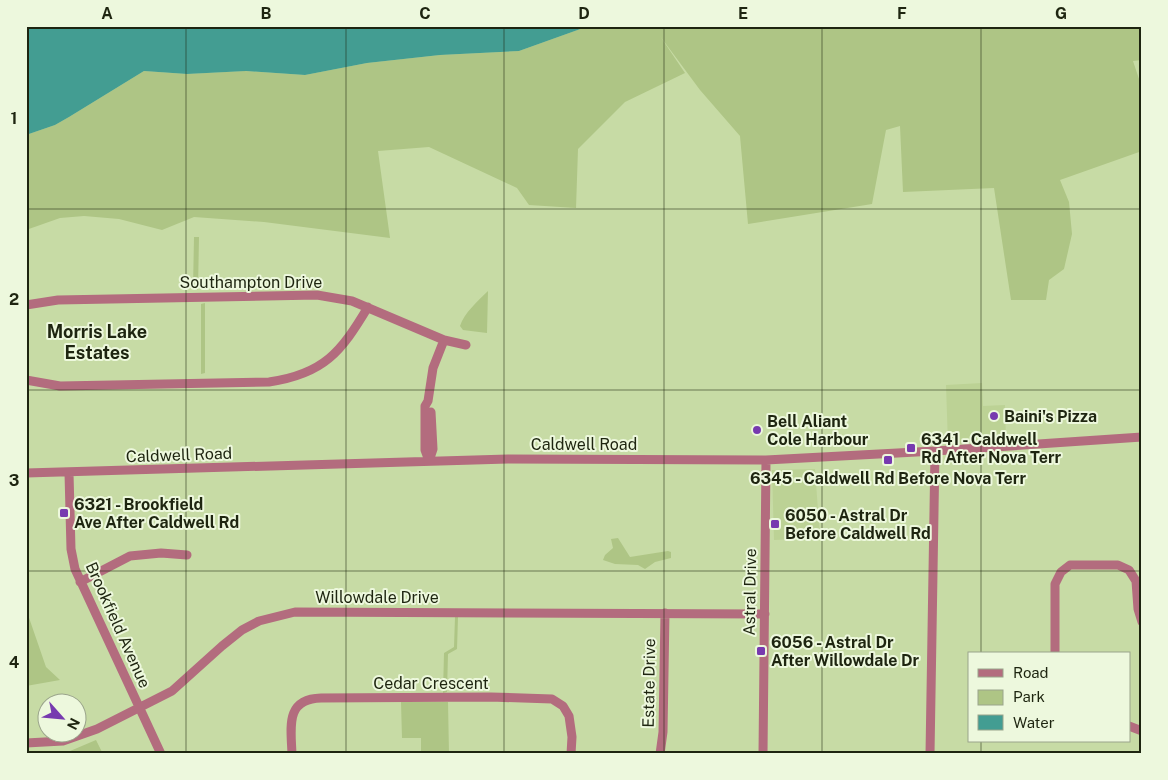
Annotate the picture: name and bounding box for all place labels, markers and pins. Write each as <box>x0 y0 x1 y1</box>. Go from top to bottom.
place label: Baini's Pizza <box>1004 407 1097 426</box>
marker: Baini's Pizza <box>988 410 1000 422</box>
place label: Bell Aliant Cole Harbour <box>767 412 869 449</box>
marker: Bell Aliant Cole Harbour <box>751 424 763 436</box>
place label: 6341 - Caldwell Rd After Nova Terr <box>921 430 1061 467</box>
marker: 6341 - Caldwell Rd After Nova Terr <box>905 442 917 454</box>
marker: 6345 - Caldwell Rd Before Nova Terr <box>882 454 894 466</box>
place label: 6345 - Caldwell Rd Before Nova Terr <box>750 469 1026 488</box>
place label: 6321 - Brookfield Ave After Caldwell Rd <box>74 495 239 532</box>
place label: 6050 - Astral Dr Before Caldwell Rd <box>785 506 931 543</box>
marker: 6321 - Brookfield Ave After Caldwell Rd <box>58 507 70 519</box>
marker: 6050 - Astral Dr Before Caldwell Rd <box>769 518 781 530</box>
place label: 6056 - Astral Dr After Willowdale Dr <box>771 633 920 670</box>
marker: 6056 - Astral Dr After Willowdale Dr <box>755 645 767 657</box>

